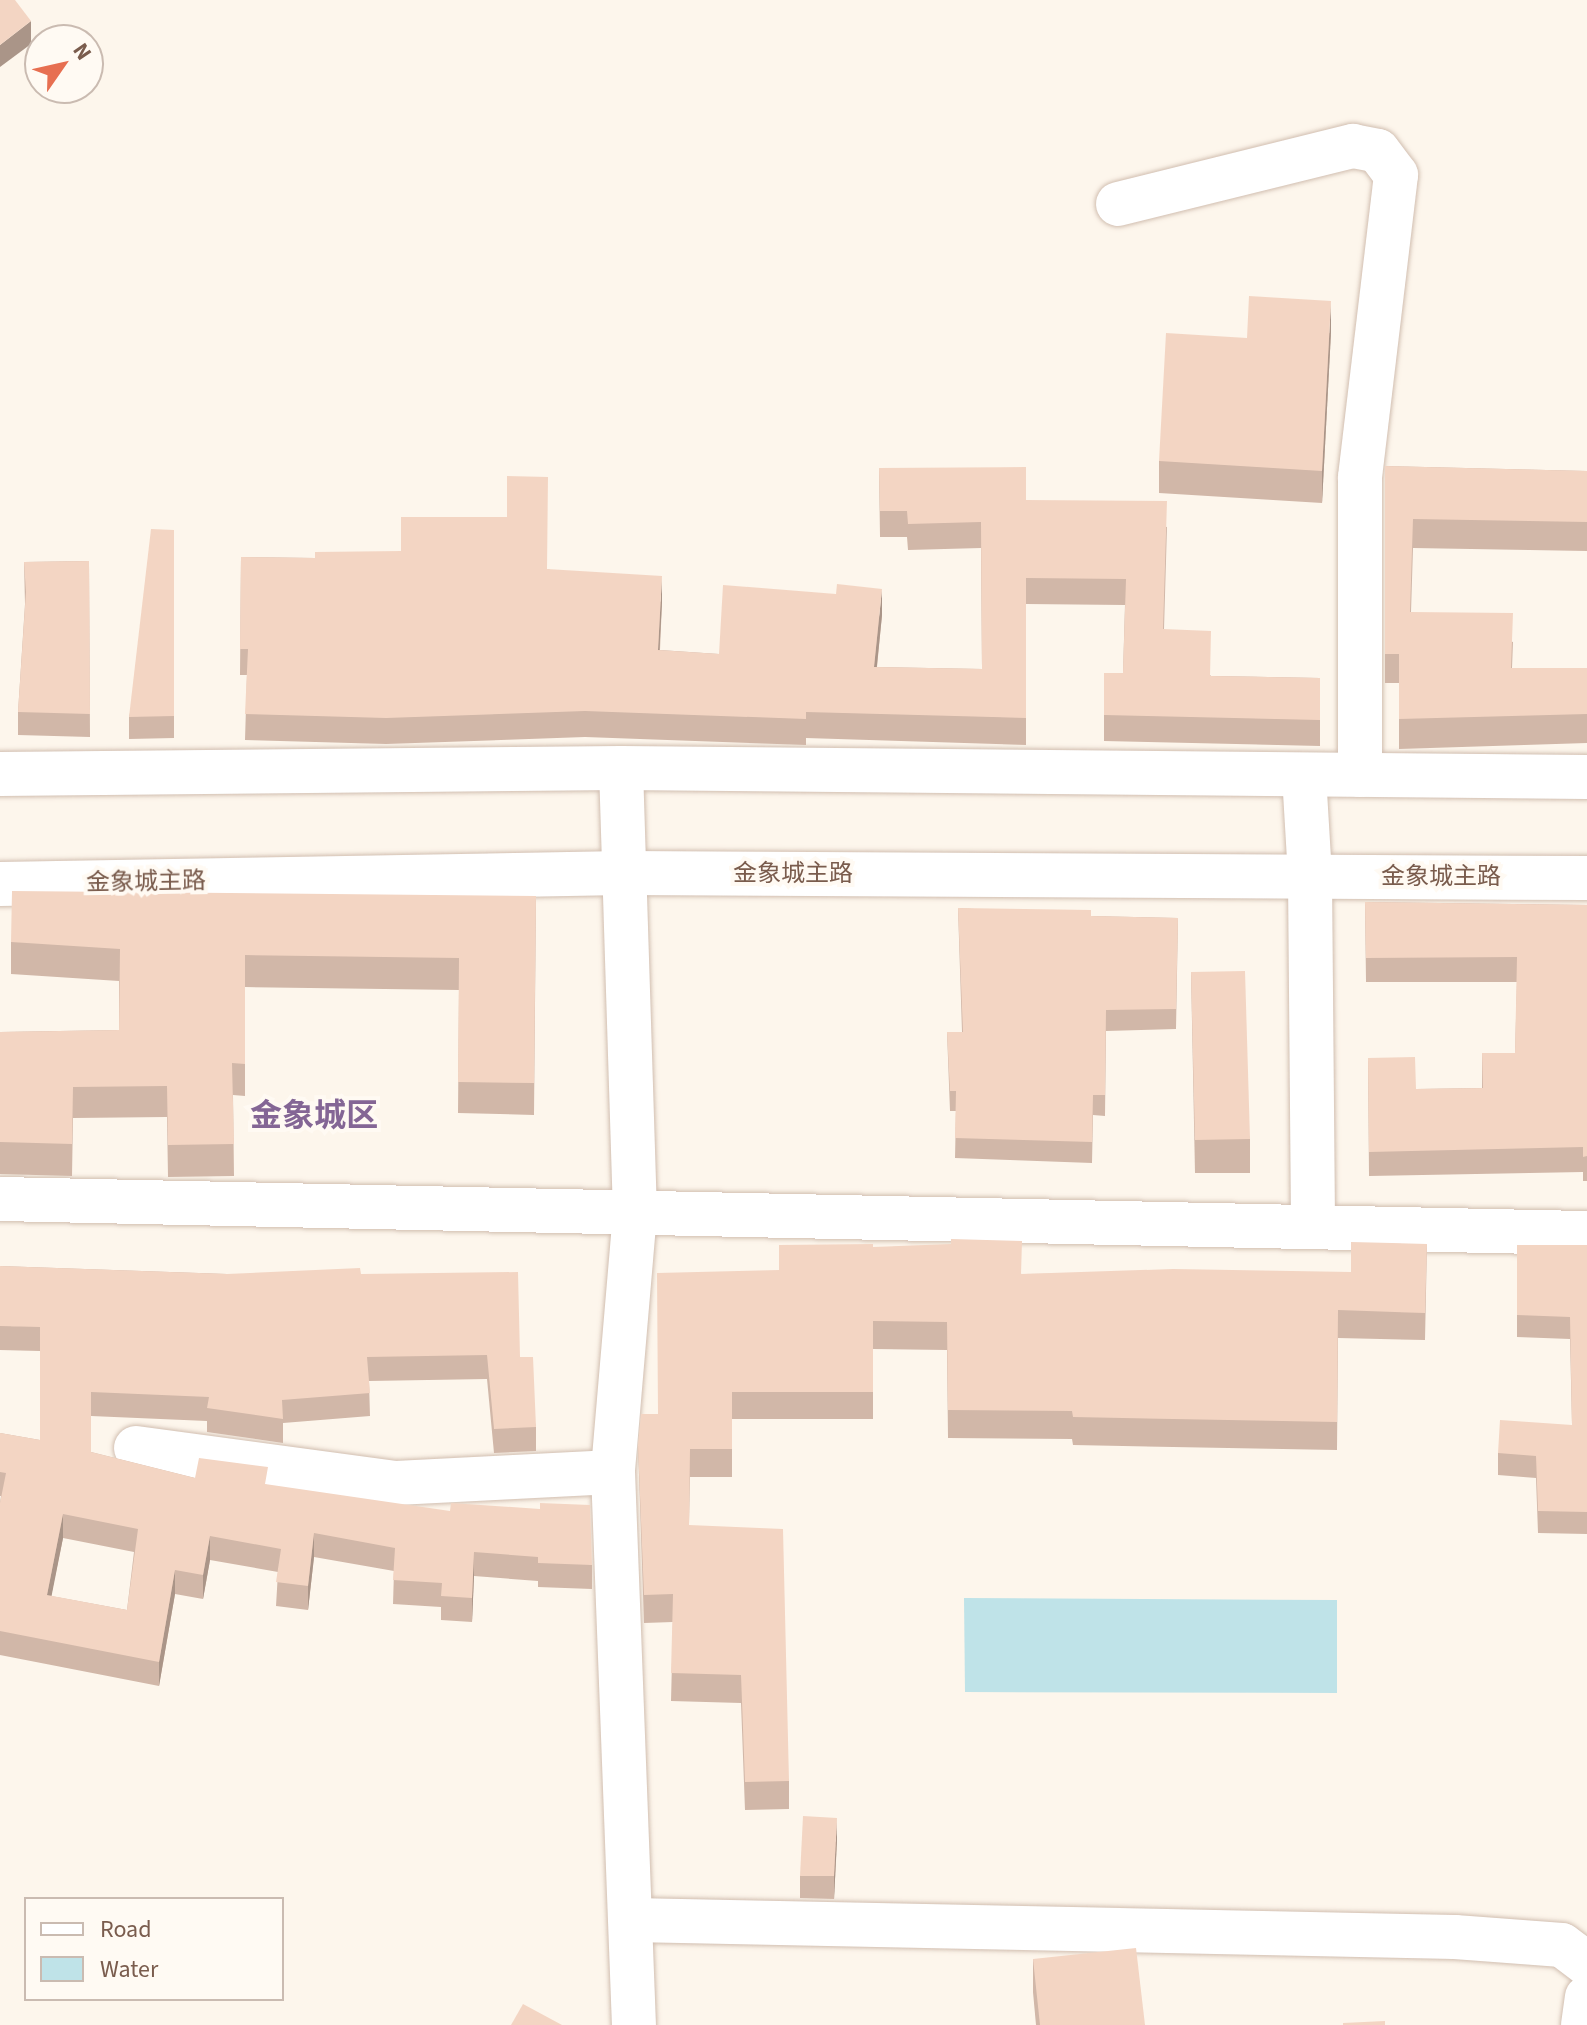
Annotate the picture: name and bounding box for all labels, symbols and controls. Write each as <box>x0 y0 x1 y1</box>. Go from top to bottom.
north arrow <box>24 24 104 104</box>
text: N <box>65 37 100 67</box>
street label: 金象城主路 <box>733 860 853 888</box>
street label: 金象城主路 <box>1381 863 1501 891</box>
street label: 金象城主路 <box>86 867 206 897</box>
district label: 金象城区 <box>250 1097 378 1135</box>
legend <box>24 1897 284 2001</box>
text: Road <box>100 1912 152 1947</box>
text: Water <box>100 1952 158 1987</box>

